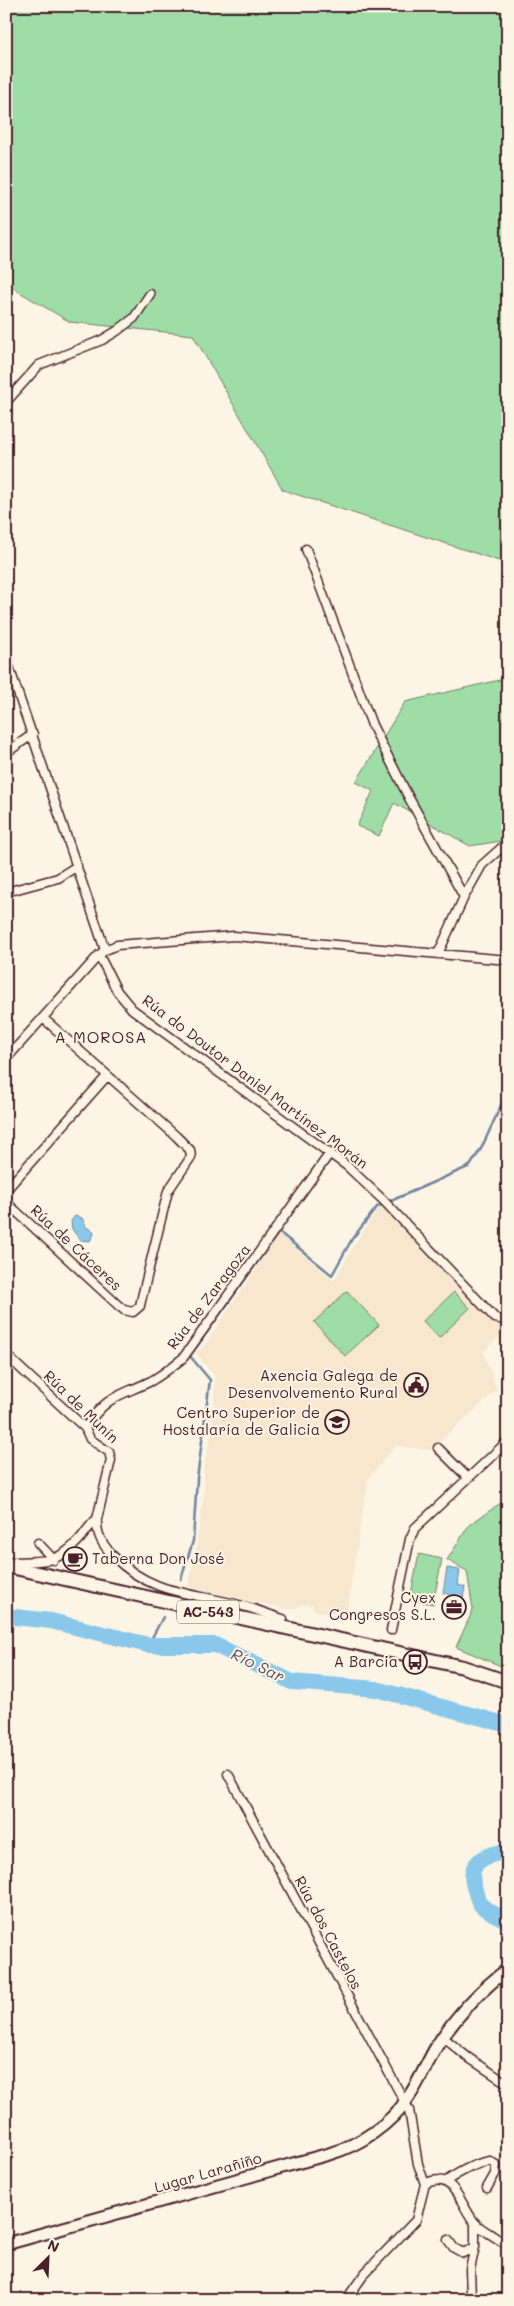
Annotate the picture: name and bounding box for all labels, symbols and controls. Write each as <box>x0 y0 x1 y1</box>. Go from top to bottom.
street label: Rúa do Doutor Daniel Martínez Morán <box>139 990 373 1173</box>
district label: A MOROSA <box>55 1026 147 1047</box>
street label: Rúa de Cáceres <box>27 1200 127 1295</box>
street label: Rúa de Zaragoza <box>162 1240 254 1353</box>
street label: Rúa de Munín <box>40 1365 124 1447</box>
place label: Axencia Galega de Desenvolvemento Rural <box>227 1365 398 1402</box>
public building icon: Axencia Galega de Desenvolvemento Rural <box>403 1372 429 1398</box>
place label: Centro Superior de Hostalaría de Galicia <box>163 1402 320 1439</box>
school or university icon: Centro Superior de Hostalaría de Galicia <box>324 1409 350 1435</box>
cafe icon: Taberna Don José <box>62 1546 88 1572</box>
place label: Taberna Don José <box>92 1548 225 1568</box>
place label: Cyex Congresos S.L. <box>329 1587 436 1624</box>
office icon: Cyex Congresos S.L. <box>441 1594 467 1620</box>
road number: AC-543 <box>177 1600 239 1624</box>
water label: Río Sar <box>228 1643 288 1686</box>
bus stop icon: A Barcia <box>402 1649 428 1675</box>
place label: A Barcia <box>334 1651 398 1671</box>
street label: Rúa dos Castelos <box>291 1872 367 1993</box>
street label: Lugar Larañiño <box>152 2147 264 2197</box>
north arrow <box>22 2234 72 2284</box>
text: N <box>45 2235 62 2257</box>

